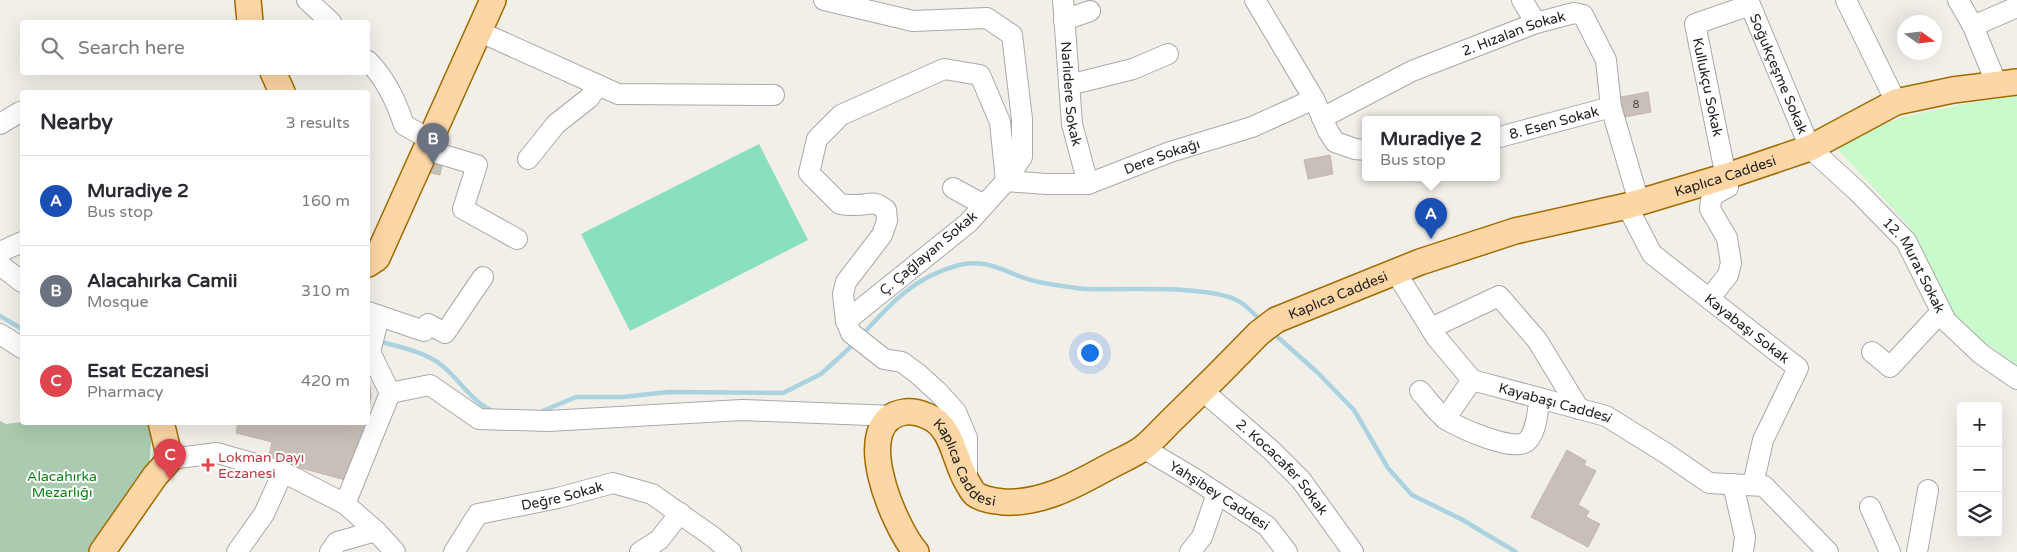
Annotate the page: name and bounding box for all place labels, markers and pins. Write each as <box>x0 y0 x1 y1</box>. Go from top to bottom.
pin: B <box>417 123 449 164</box>
pin: A <box>1415 198 1447 239</box>
pin: C <box>154 439 186 480</box>
place label: Lokman Dayı Eczanesi <box>218 449 304 482</box>
marker: Lokman Dayı Eczanesi <box>202 459 214 471</box>

